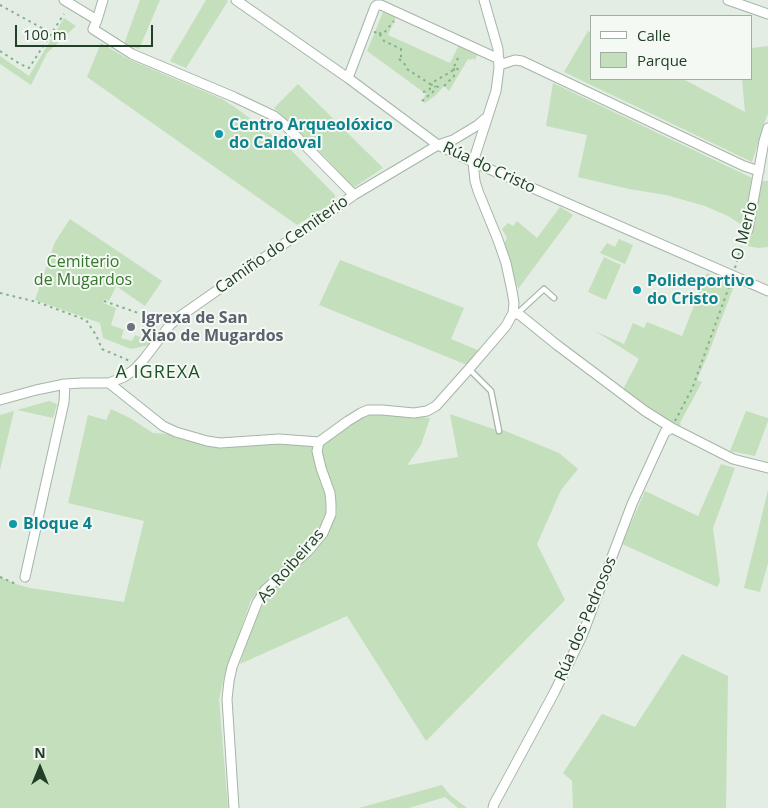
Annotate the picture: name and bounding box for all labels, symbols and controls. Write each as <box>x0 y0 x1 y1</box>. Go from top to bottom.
scale bar <box>18 15 155 47</box>
legend <box>590 15 753 80</box>
text: 100 m <box>23 24 67 44</box>
text: Calle <box>637 25 671 45</box>
text: Parque <box>637 50 687 70</box>
place label: Centro Arqueolóxico do Caldoval <box>229 115 393 153</box>
marker: Centro Arqueolóxico do Caldoval <box>213 128 225 140</box>
street label: Rúa do Cristo <box>440 138 538 198</box>
street label: Camiño do Cemiterio <box>212 192 352 298</box>
street label: O Merlo <box>728 199 762 263</box>
park label: Cemiterio de Mugardos <box>34 252 132 290</box>
place label: Polideportivo do Cristo <box>647 271 754 309</box>
marker: Polideportivo do Cristo <box>631 284 643 296</box>
place label: Igrexa de San Xiao de Mugardos <box>141 308 284 346</box>
marker: Igrexa de San Xiao de Mugardos <box>125 321 137 333</box>
district label: A IGREXA <box>114 362 202 384</box>
place label: Bloque 4 <box>23 514 92 534</box>
marker: Bloque 4 <box>7 518 19 530</box>
street label: As Roibeiras <box>254 525 328 607</box>
street label: Rúa dos Pedrosos <box>551 554 621 684</box>
north arrow <box>15 743 65 793</box>
text: N <box>34 743 46 762</box>

